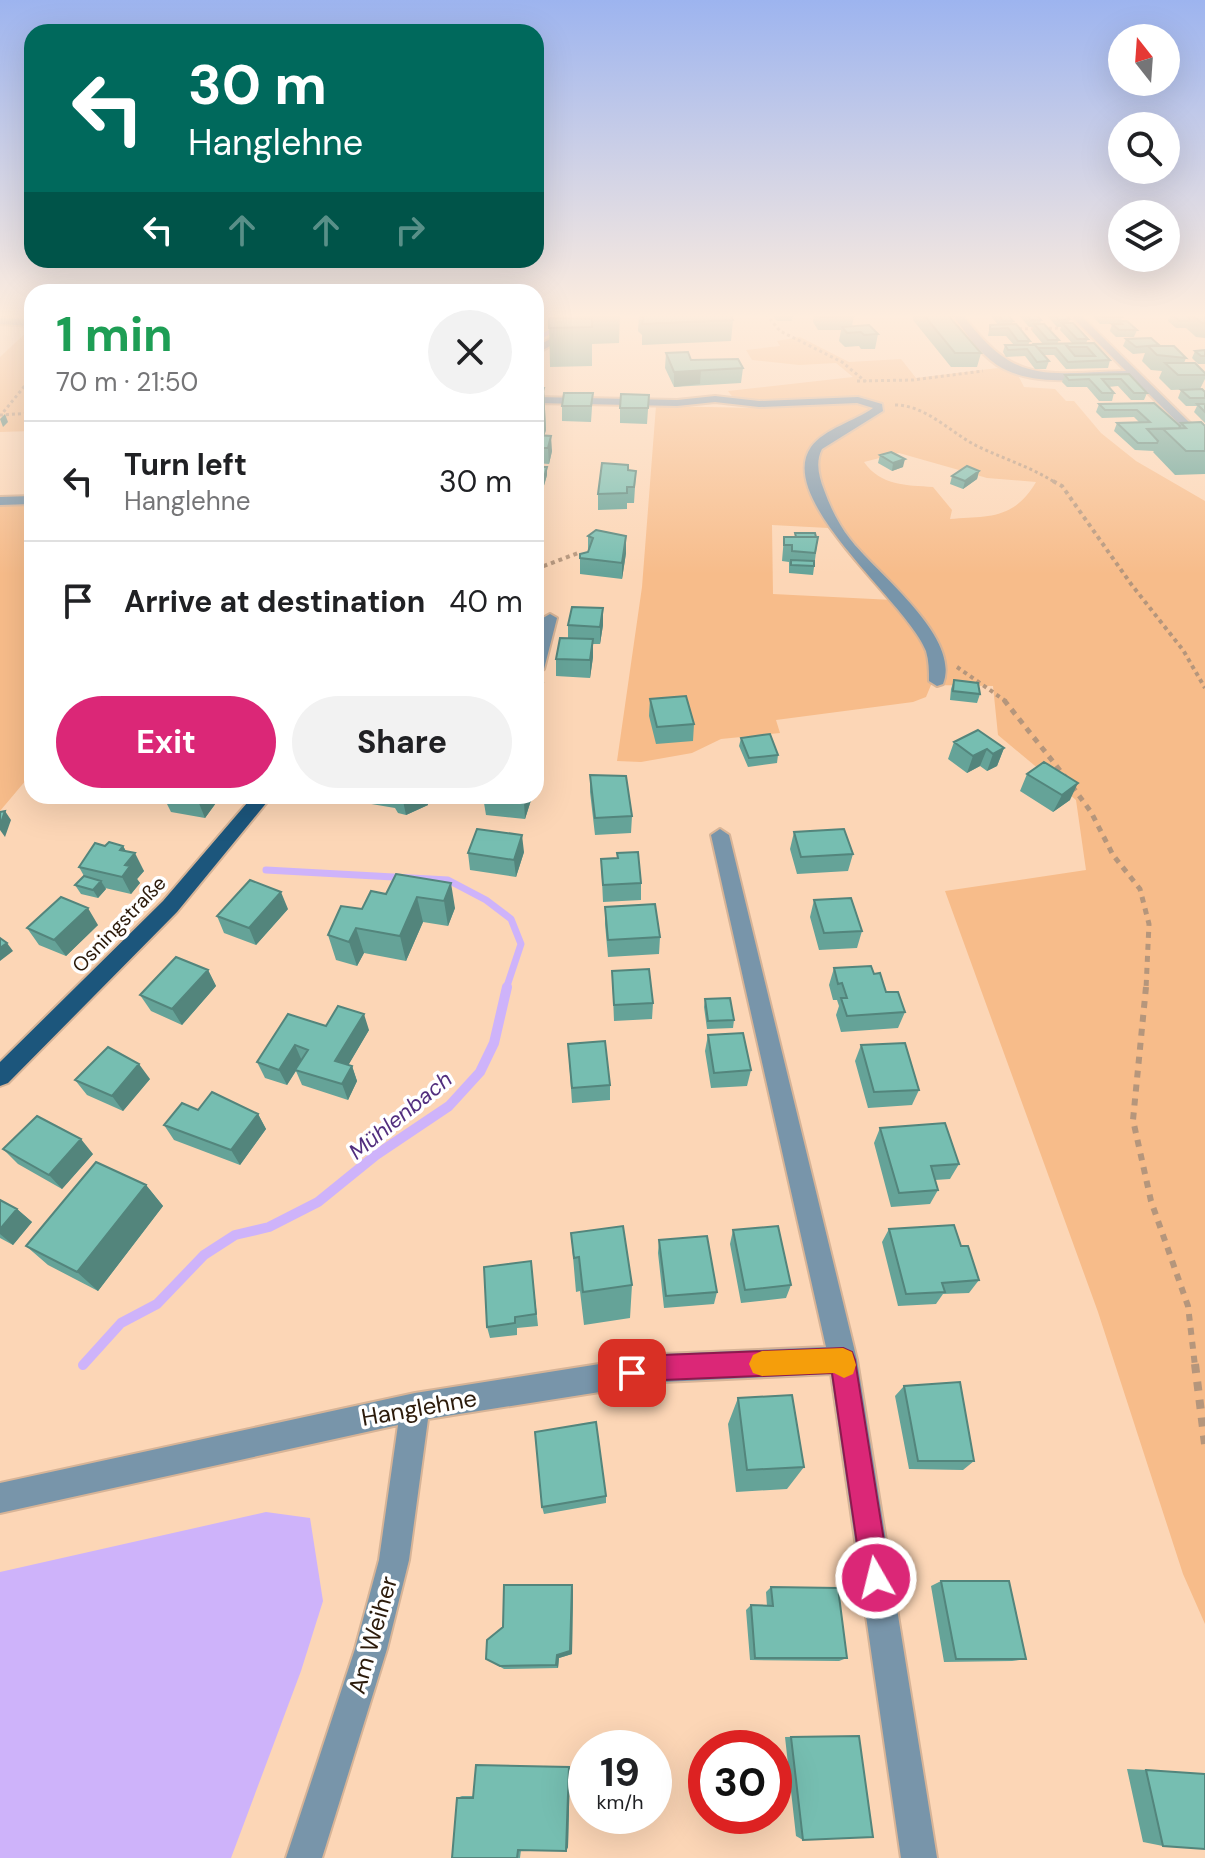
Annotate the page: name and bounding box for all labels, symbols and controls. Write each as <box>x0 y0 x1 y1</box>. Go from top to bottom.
north arrow <box>1108 24 1180 96</box>
map controls <box>1108 24 1180 272</box>
text: 30 m <box>188 48 327 121</box>
icon: left <box>56 56 160 160</box>
button: search <box>1108 112 1180 184</box>
text: Hanglehne <box>188 119 363 166</box>
button: layers <box>1108 200 1180 272</box>
icon: left <box>136 208 180 252</box>
icon: ahead <box>220 208 264 252</box>
icon: ahead <box>304 208 348 252</box>
icon: right <box>388 208 432 252</box>
text: 1 min <box>56 303 173 366</box>
button: close <box>428 310 512 394</box>
text: 70 m · 21:50 <box>56 365 198 399</box>
text: Turn left <box>124 445 247 484</box>
icon: left <box>56 459 100 503</box>
text: 30 m <box>439 462 512 501</box>
text: Hanglehne <box>124 484 251 518</box>
icon: arrive <box>56 579 100 623</box>
text: Arrive at destination <box>124 582 425 621</box>
text: 40 m <box>449 582 523 621</box>
button: Exit <box>56 696 276 788</box>
button: Share <box>292 696 512 788</box>
street label: Osningstraße <box>66 870 172 978</box>
water label: Mühlenbach <box>343 1065 458 1166</box>
pin <box>598 1339 666 1407</box>
icon: arrive <box>610 1351 654 1395</box>
street label: Hanglehne <box>359 1382 479 1433</box>
position arrow <box>834 1536 918 1620</box>
street label: Am Weiher <box>341 1572 404 1697</box>
speed limit sign: 30 <box>688 1730 792 1834</box>
text: 19 <box>600 1746 640 1798</box>
text: km/h <box>596 1789 644 1815</box>

